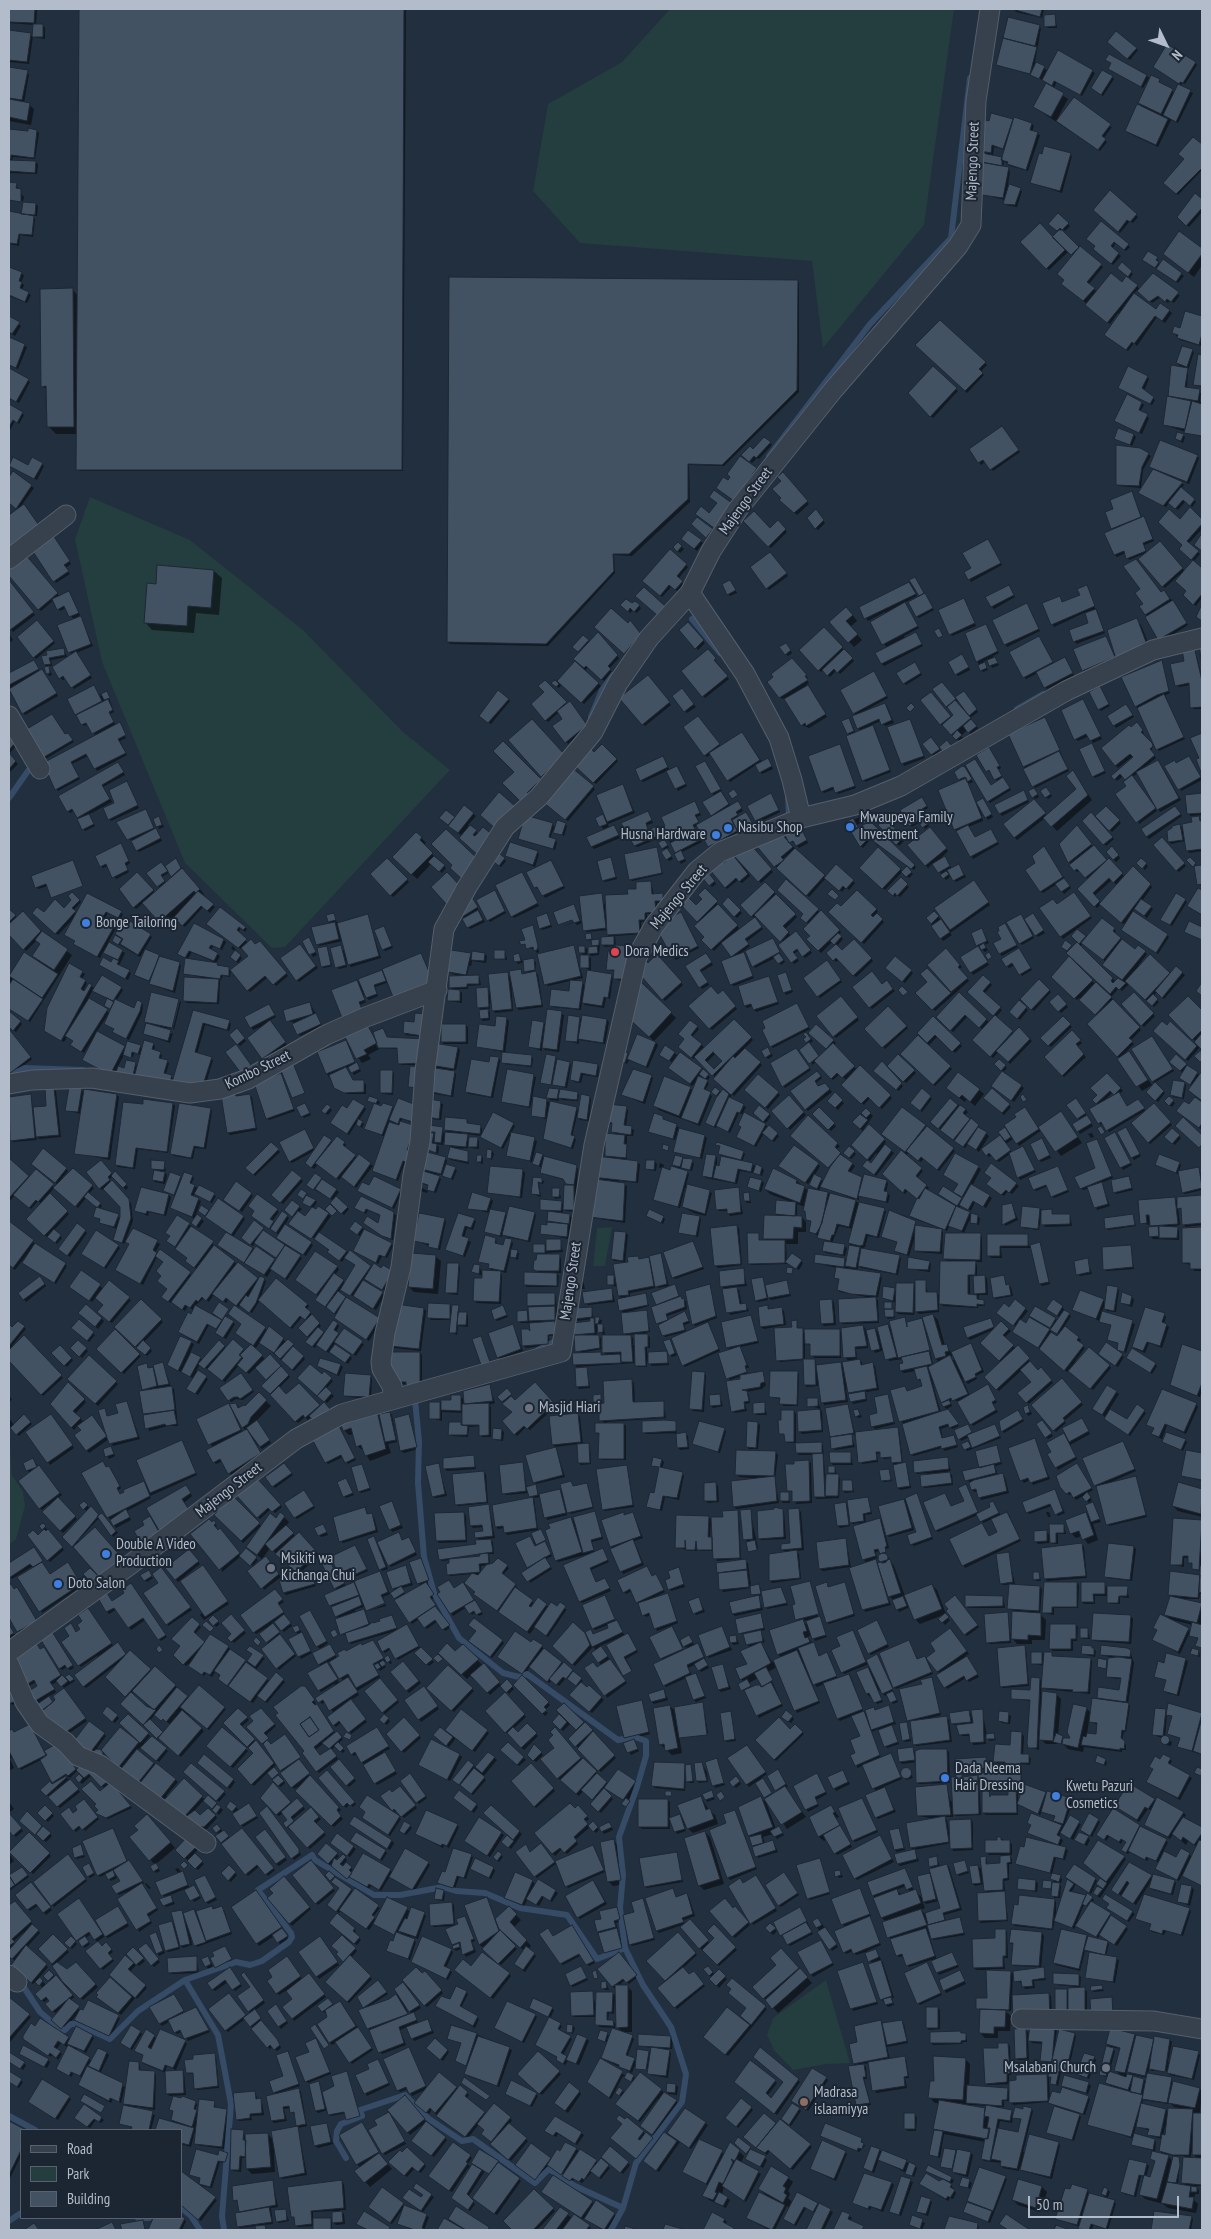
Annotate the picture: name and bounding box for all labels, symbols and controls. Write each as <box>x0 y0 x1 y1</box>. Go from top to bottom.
north arrow <box>1141 20 1191 70</box>
text: N <box>1168 46 1186 64</box>
street label: Majengo Street <box>963 121 983 201</box>
street label: Majengo Street <box>716 464 776 538</box>
place label: Mwaupeya Family Investment <box>860 809 953 844</box>
place label: Nasibu Shop <box>738 819 803 837</box>
marker: Mwaupeya Family Investment <box>844 821 856 833</box>
marker: Nasibu Shop <box>722 822 734 834</box>
place label: Husna Hardware <box>621 826 706 844</box>
marker: Husna Hardware <box>710 829 722 841</box>
street label: Majengo Street <box>647 861 711 933</box>
place label: Bonge Tailoring <box>96 914 177 932</box>
marker: Bonge Tailoring <box>80 917 92 929</box>
place label: Dora Medics <box>625 943 689 961</box>
marker: Dora Medics <box>609 946 621 958</box>
street label: Kombo Street <box>222 1047 294 1093</box>
street label: Majengo Street <box>557 1241 585 1321</box>
place label: Masjid Hiari <box>539 1399 600 1417</box>
marker: Masjid Hiari <box>523 1402 535 1414</box>
street label: Majengo Street <box>192 1459 266 1521</box>
place label: Double A Video Production <box>116 1536 196 1571</box>
marker: Double A Video Production <box>100 1548 112 1560</box>
place label: Msikiti wa Kichanga Chui <box>281 1550 355 1585</box>
marker: Msikiti wa Kichanga Chui <box>265 1562 277 1574</box>
place label: Doto Salon <box>68 1575 125 1593</box>
marker: Doto Salon <box>52 1578 64 1590</box>
place label: Dada Neema Hair Dressing <box>955 1760 1024 1795</box>
marker: Dada Neema Hair Dressing <box>939 1772 951 1784</box>
place label: Kwetu Pazuri Cosmetics <box>1066 1778 1133 1813</box>
marker: Kwetu Pazuri Cosmetics <box>1050 1790 1062 1802</box>
place label: Msalabani Church <box>1004 2059 1096 2077</box>
marker: Msalabani Church <box>1100 2062 1112 2074</box>
place label: Madrasa islaamiyya <box>814 2084 868 2119</box>
marker: Madrasa islaamiyya <box>798 2096 810 2108</box>
legend <box>20 2129 182 2219</box>
text: Road <box>67 2139 93 2158</box>
text: Park <box>67 2164 89 2183</box>
scale bar <box>1031 2186 1182 2218</box>
text: Building <box>67 2189 110 2208</box>
text: 50 m <box>1036 2195 1062 2214</box>

